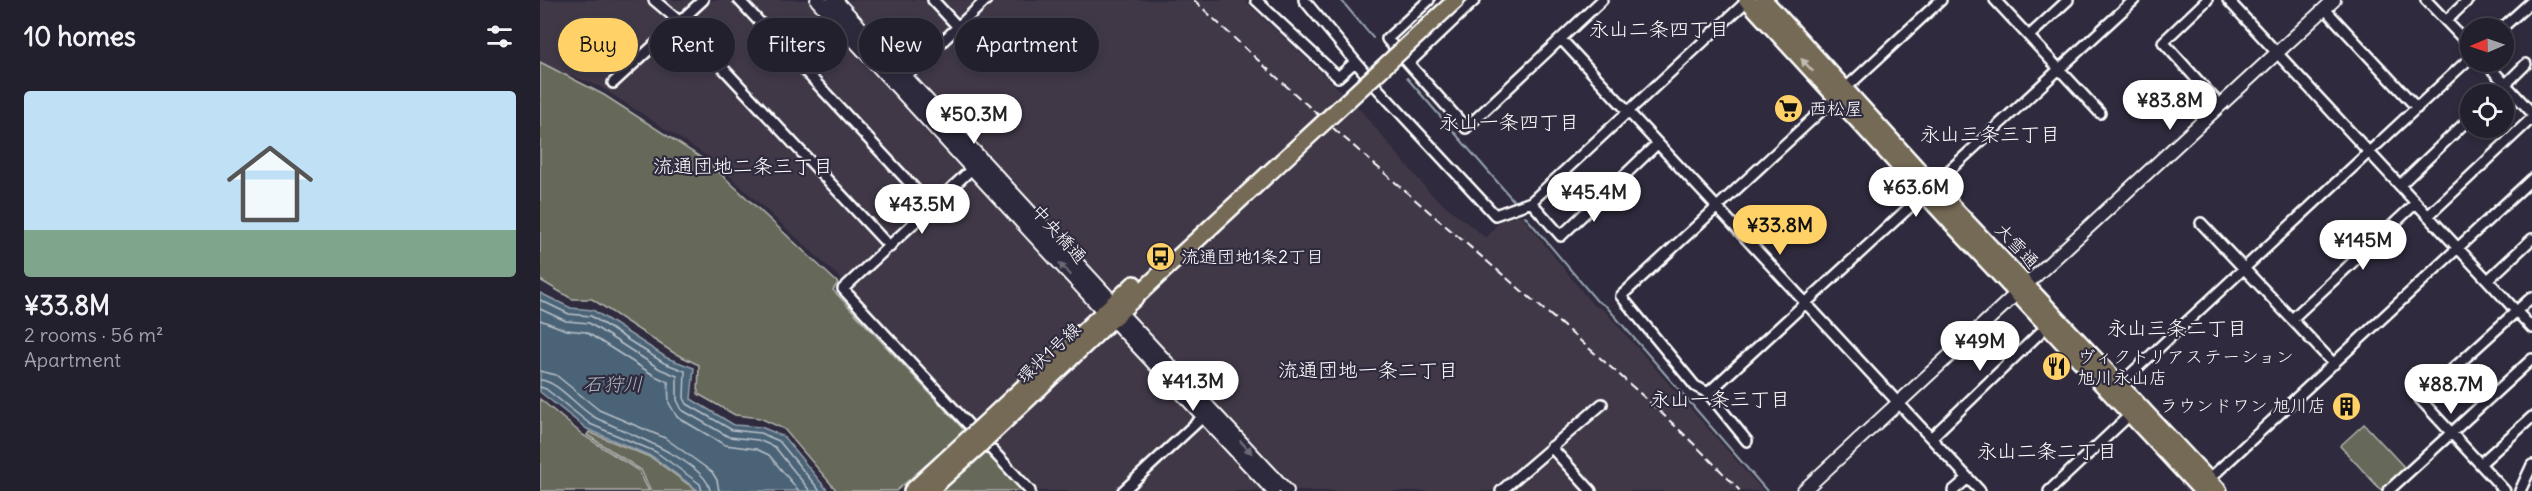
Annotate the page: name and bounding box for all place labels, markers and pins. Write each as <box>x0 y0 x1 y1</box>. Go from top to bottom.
pin: ¥83.8M <box>2121 80 2219 131</box>
supermarket icon: 西松屋 <box>1772 93 1804 125</box>
pin: ¥50.3M <box>925 94 1023 145</box>
place label: 西松屋 <box>1809 97 1863 120</box>
pin: ¥63.6M <box>1867 167 1965 218</box>
pin: ¥45.4M <box>1545 172 1643 223</box>
pin: ¥43.5M <box>873 184 971 235</box>
pin: ¥33.8M <box>1731 205 1829 256</box>
pin: ¥145M <box>2321 220 2405 271</box>
bus stop icon: 流通団地1条2丁目 <box>1144 241 1176 273</box>
place label: 流通団地1条2丁目 <box>1181 245 1324 268</box>
pin: ¥49M <box>1944 321 2016 372</box>
place label: ヴィクトリアステーション 旭川永山店 <box>2077 345 2294 389</box>
restaurant icon: ヴィクトリアステーション 旭川永山店 <box>2040 351 2072 383</box>
pin: ¥41.3M <box>1144 361 1242 412</box>
pin: ¥88.7M <box>2402 364 2500 415</box>
building icon: ラウンドワン 旭川店 <box>2331 390 2363 422</box>
place label: ラウンドワン 旭川店 <box>2160 394 2326 417</box>

